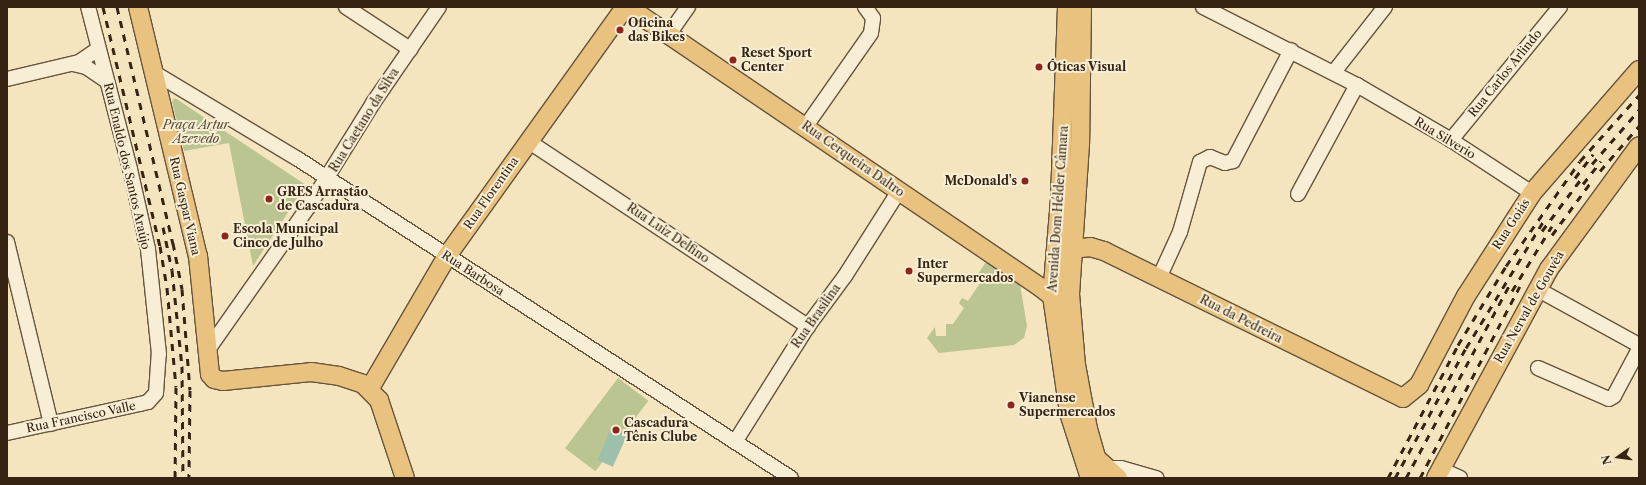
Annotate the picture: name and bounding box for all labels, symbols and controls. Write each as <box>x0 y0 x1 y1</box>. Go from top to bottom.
place label: Oficina das Bikes <box>628 16 685 44</box>
marker: Oficina das Bikes <box>615 25 625 35</box>
street label: Rua Carlos Arlindo <box>1465 26 1545 120</box>
place label: Reset Sport Center <box>741 46 812 74</box>
marker: Reset Sport Center <box>728 55 738 65</box>
place label: Óticas Visual <box>1047 60 1127 74</box>
marker: Óticas Visual <box>1034 62 1044 72</box>
street label: Rua Caetano da Silva <box>326 65 402 175</box>
street label: Rua Enaldo dos Santos Araújo <box>101 81 153 251</box>
street label: Rua Silverio <box>1412 114 1478 162</box>
park label: Praça Artur Azevedo <box>163 118 229 146</box>
street label: Rua Cerqueira Daltro <box>799 118 907 200</box>
street label: Avenida Dom Hélder Câmara <box>1045 125 1071 293</box>
street label: Rua Florentina <box>461 154 521 232</box>
street label: Rua Gaspar Viana <box>167 155 203 257</box>
place label: McDonald's <box>944 174 1017 188</box>
marker: McDonald's <box>1020 176 1030 186</box>
place label: GRES Arrastão de Cascadura <box>277 185 369 213</box>
marker: GRES Arrastão de Cascadura <box>264 194 274 204</box>
street label: Rua Goiás <box>1489 196 1533 252</box>
street label: Rua Luiz Delfino <box>624 200 712 266</box>
place label: Escola Municipal Cinco de Julho <box>233 222 339 250</box>
marker: Escola Municipal Cinco de Julho <box>220 231 230 241</box>
street label: Rua Barbosa <box>439 247 507 299</box>
street label: Rua Nerval de Gouvêa <box>1491 248 1567 366</box>
place label: Inter Supermercados <box>917 257 1013 285</box>
marker: Inter Supermercados <box>904 266 914 276</box>
street label: Rua Brasilina <box>789 281 843 351</box>
street label: Rua da Pedreira <box>1197 292 1285 346</box>
place label: Vianense Supermercados <box>1019 391 1115 419</box>
street label: Rua Francisco Valle <box>25 398 137 436</box>
marker: Vianense Supermercados <box>1006 400 1016 410</box>
place label: Cascadura Tênis Clube <box>624 416 697 444</box>
marker: Cascadura Tênis Clube <box>611 425 621 435</box>
north arrow <box>1598 437 1638 477</box>
text: N <box>1598 454 1614 466</box>

